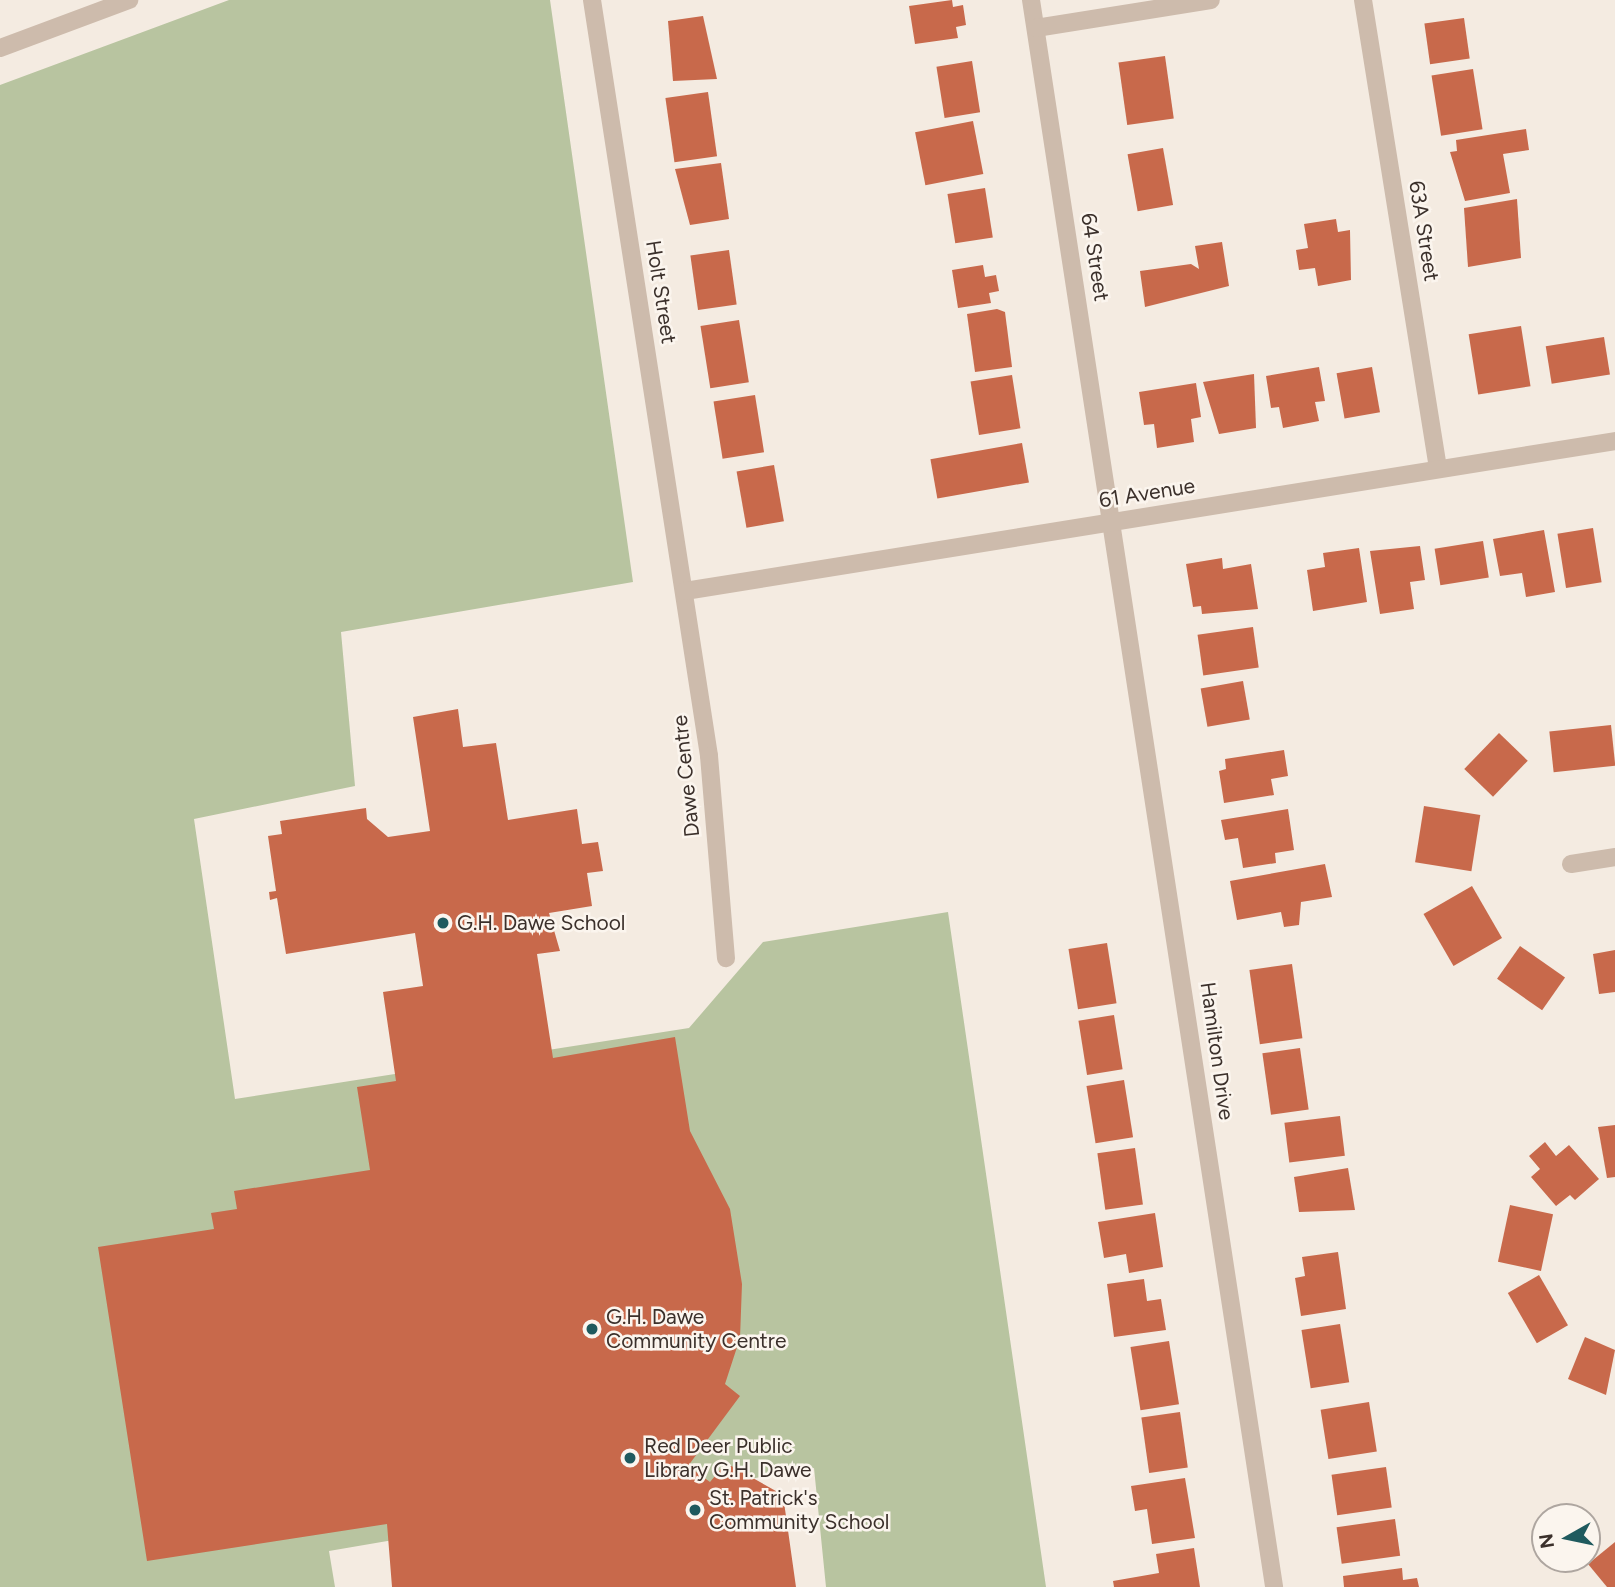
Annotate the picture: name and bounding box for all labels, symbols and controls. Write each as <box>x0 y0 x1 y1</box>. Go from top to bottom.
street label: 63A Street <box>1404 179 1444 283</box>
street label: 64 Street <box>1076 211 1114 303</box>
street label: Holt Street <box>640 238 682 346</box>
street label: 61 Avenue <box>1097 473 1197 513</box>
street label: Dawe Centre <box>667 714 705 838</box>
place label: G.H. Dawe School <box>457 910 625 936</box>
marker: G.H. Dawe School <box>435 915 451 931</box>
street label: Hamilton Drive <box>1195 980 1239 1122</box>
place label: G.H. Dawe Community Centre <box>606 1304 786 1354</box>
marker: G.H. Dawe Community Centre <box>584 1321 600 1337</box>
place label: Red Deer Public Library G.H. Dawe <box>644 1433 812 1483</box>
marker: Red Deer Public Library G.H. Dawe <box>622 1450 638 1466</box>
place label: St. Patrick's Community School <box>709 1485 889 1535</box>
marker: St. Patrick's Community School <box>687 1502 703 1518</box>
north arrow <box>1531 1503 1601 1573</box>
text: N <box>1534 1532 1559 1550</box>

